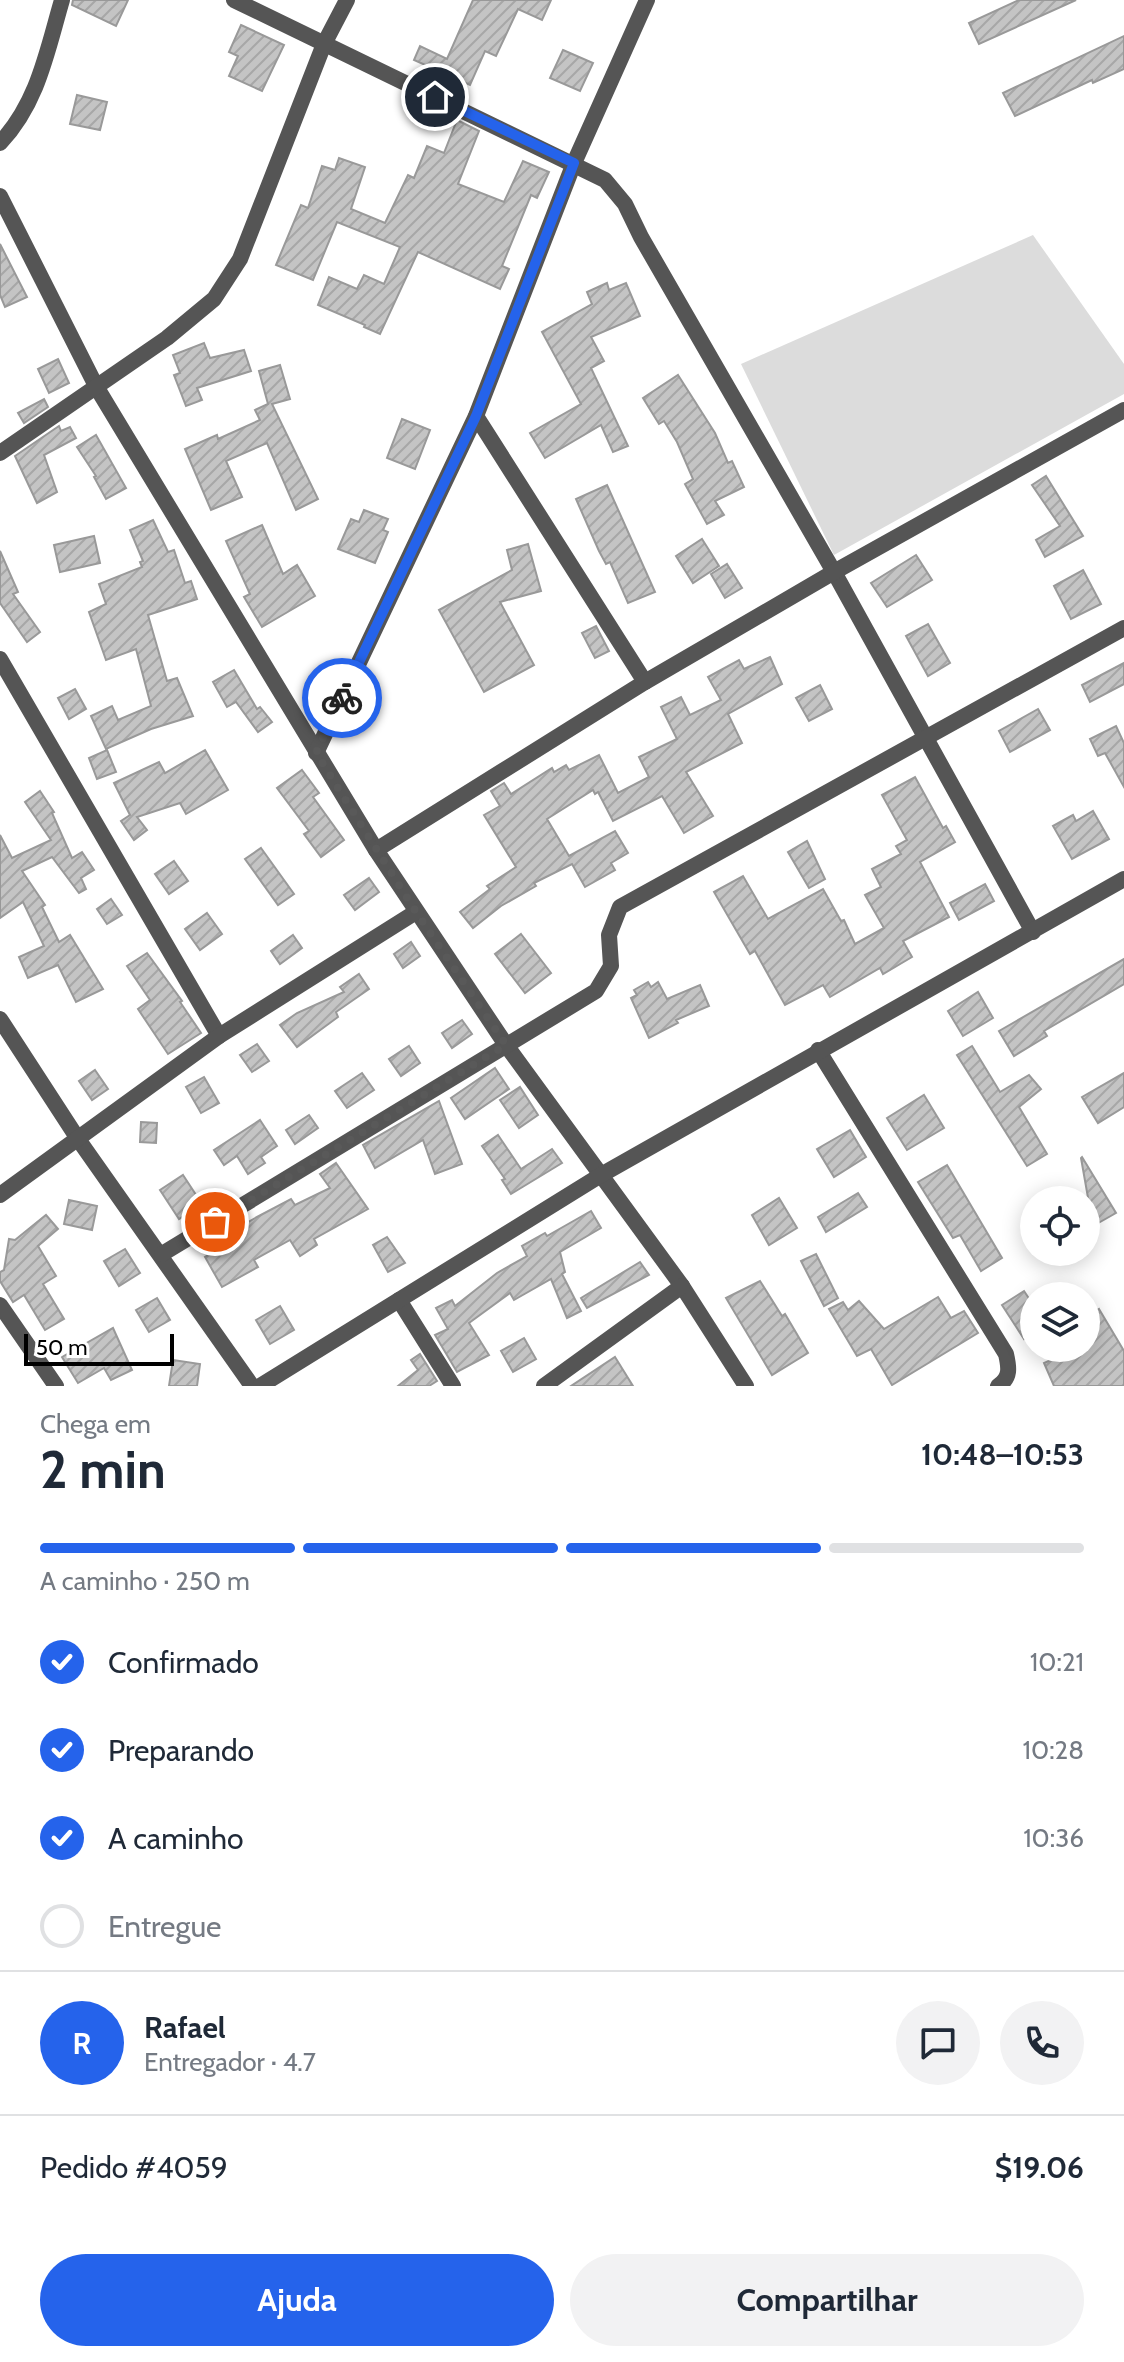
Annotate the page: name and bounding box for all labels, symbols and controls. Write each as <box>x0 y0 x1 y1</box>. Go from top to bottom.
pin <box>401 63 469 131</box>
icon: home <box>413 75 457 119</box>
courier <box>302 658 382 738</box>
icon: bike <box>320 676 364 720</box>
map controls <box>1020 1186 1100 1362</box>
button: locate <box>1020 1186 1100 1266</box>
pin <box>181 1188 249 1256</box>
icon: bag <box>193 1200 237 1244</box>
button: layers <box>1020 1282 1100 1362</box>
scale bar <box>24 1330 174 1366</box>
text: 50 m <box>36 1334 88 1361</box>
text: Chega em <box>40 1408 151 1440</box>
text: 10:48–10:53 <box>921 1436 1084 1473</box>
text: 2 min <box>40 1438 166 1501</box>
text: A caminho · 250 m <box>40 1565 250 1597</box>
icon: check <box>40 1640 84 1684</box>
text: Confirmado <box>108 1644 259 1681</box>
text: 10:21 <box>1030 1646 1084 1678</box>
icon: check <box>40 1728 84 1772</box>
text: Preparando <box>108 1732 254 1769</box>
text: 10:28 <box>1023 1734 1084 1766</box>
icon: check <box>40 1816 84 1860</box>
text: A caminho <box>108 1820 243 1857</box>
text: 10:36 <box>1023 1822 1084 1854</box>
text: Entregue <box>108 1908 221 1945</box>
button: chat <box>896 2001 980 2085</box>
button: phone <box>1000 2001 1084 2085</box>
text: Rafael <box>144 2009 226 2046</box>
text: R <box>73 2025 91 2062</box>
text: Entregador · 4.7 <box>144 2046 316 2078</box>
text: Pedido #4059 <box>40 2149 228 2186</box>
text: $19.06 <box>995 2149 1084 2186</box>
button: Ajuda <box>40 2254 554 2346</box>
button: Compartilhar <box>570 2254 1084 2346</box>

